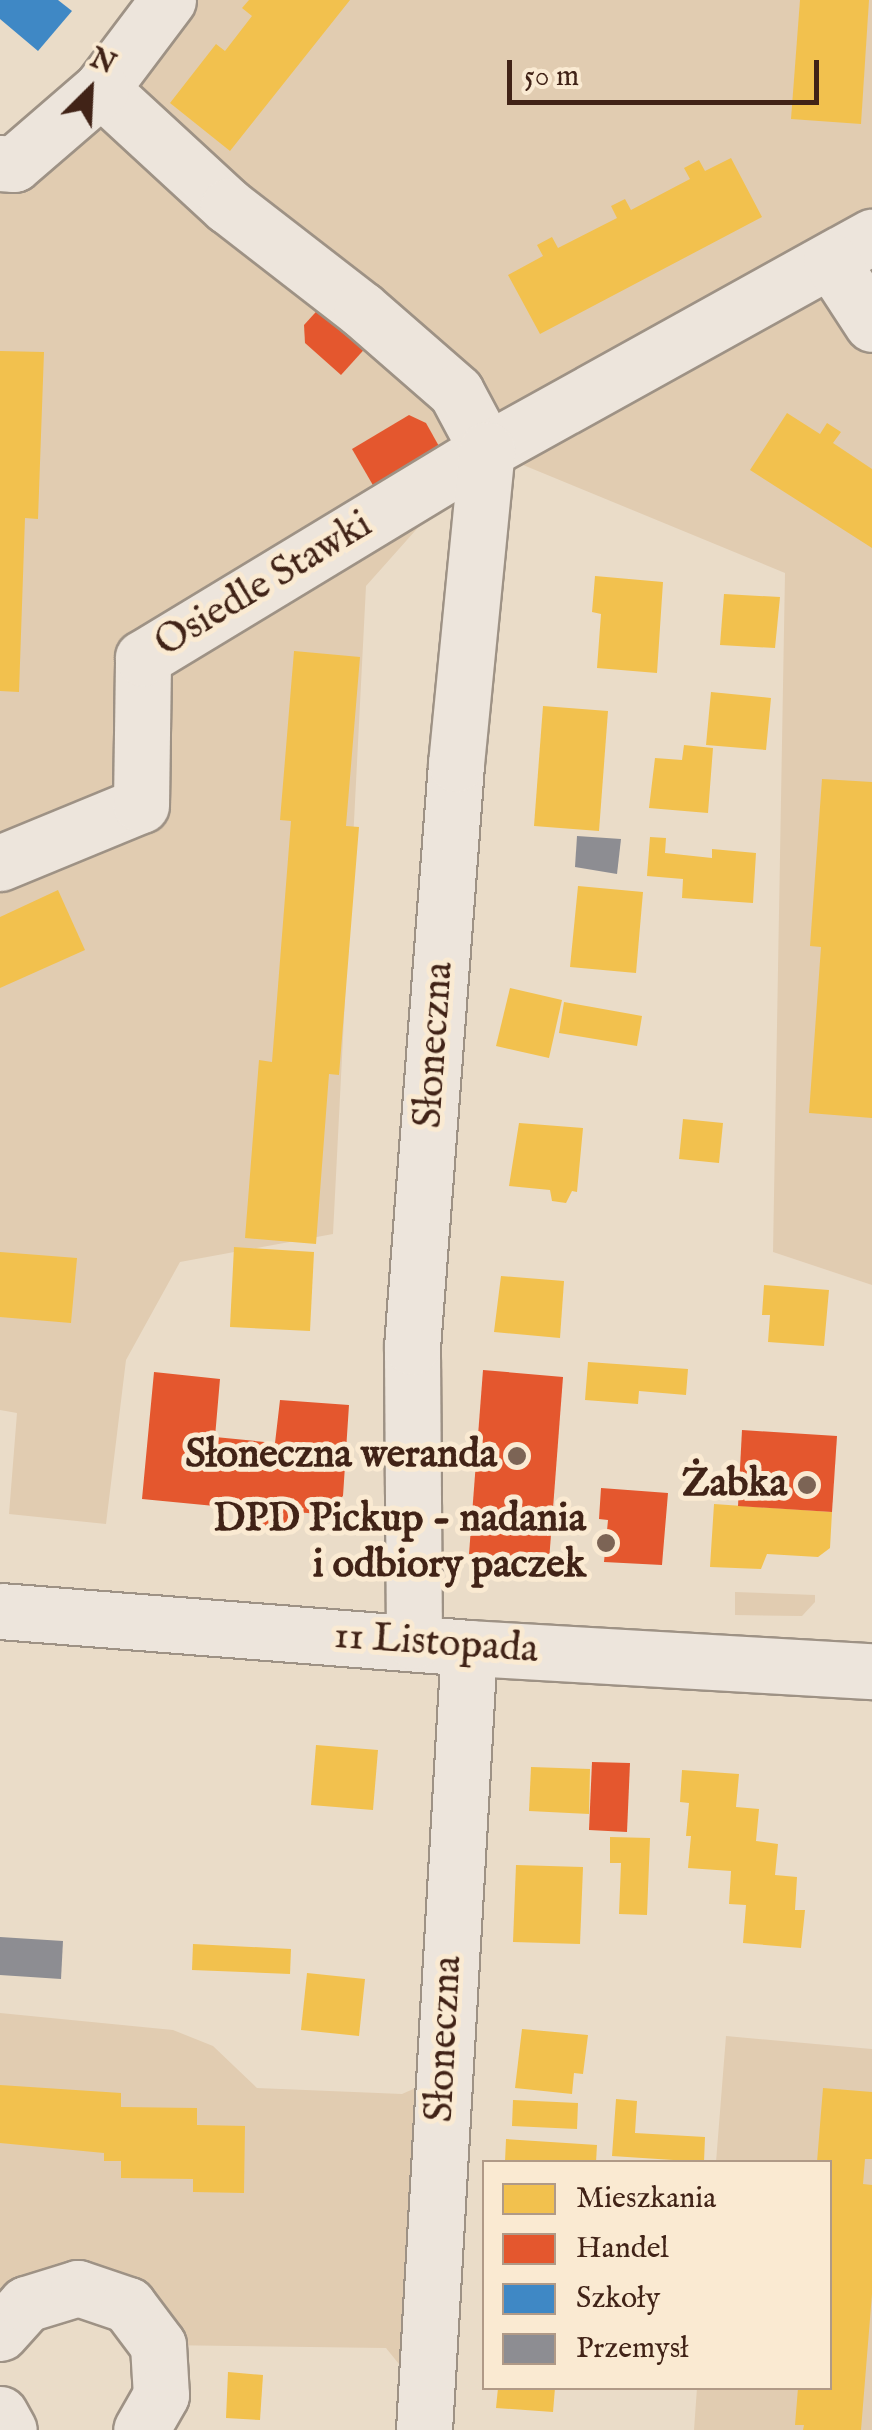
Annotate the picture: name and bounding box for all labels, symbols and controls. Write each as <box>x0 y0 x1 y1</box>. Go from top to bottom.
north arrow <box>40 40 140 140</box>
scale bar <box>512 40 824 102</box>
text: N <box>84 41 121 83</box>
text: 50 m <box>524 58 579 96</box>
street label: Osiedle Stawki <box>147 502 381 668</box>
street label: Słoneczna <box>405 960 465 1130</box>
place label: Słoneczna weranda <box>185 1432 497 1480</box>
marker: Słoneczna weranda <box>506 1445 528 1467</box>
place label: Żabka <box>682 1461 787 1509</box>
marker: Żabka <box>796 1474 818 1496</box>
place label: DPD Pickup - nadania i odbiory paczek <box>213 1496 586 1590</box>
marker: DPD Pickup - nadania i odbiory paczek <box>595 1532 617 1554</box>
street label: 11 Listopada <box>332 1613 540 1675</box>
street label: Słoneczna <box>417 1955 473 2123</box>
legend <box>482 2160 832 2390</box>
text: Mieszkania <box>576 2180 716 2218</box>
text: Handel <box>576 2230 669 2268</box>
text: Szkoły <box>576 2280 660 2318</box>
text: Przemysł <box>576 2330 689 2368</box>

